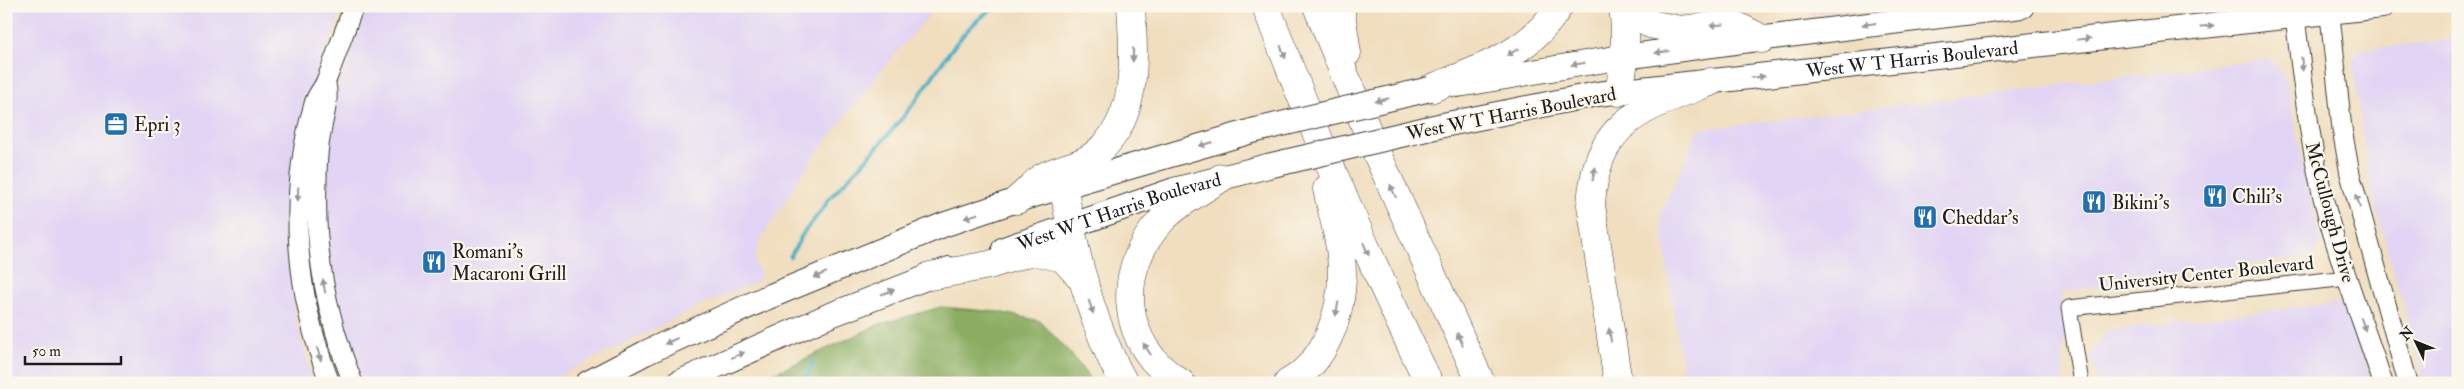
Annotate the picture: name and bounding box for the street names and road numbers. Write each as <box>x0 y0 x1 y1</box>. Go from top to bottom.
street label: West W T Harris Boulevard <box>1804 36 2020 84</box>
street label: West W T Harris Boulevard <box>1403 82 1619 146</box>
street label: McCullough Drive <box>2300 139 2360 285</box>
street label: West W T Harris Boulevard <box>1013 167 1224 257</box>
street label: University Center Boulevard <box>2097 251 2316 297</box>

